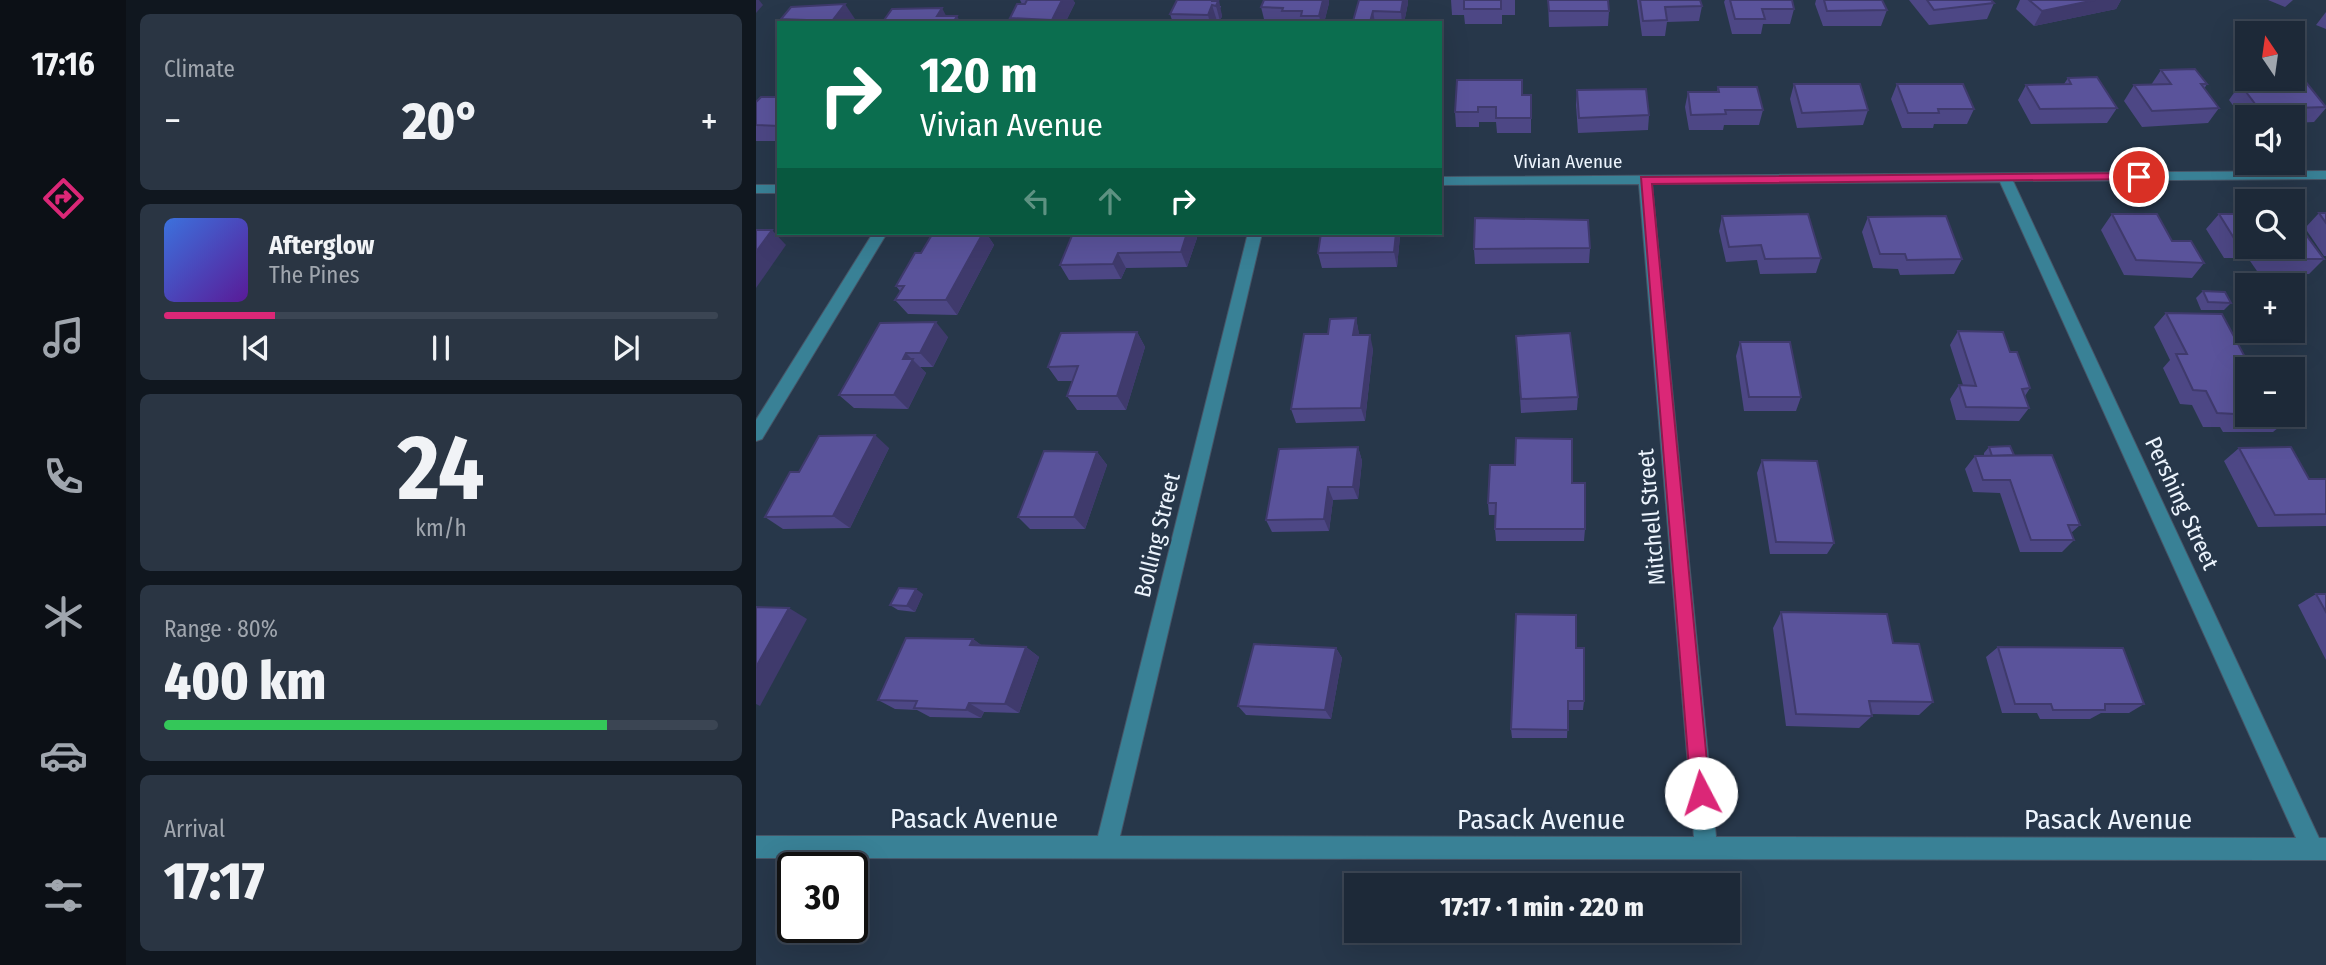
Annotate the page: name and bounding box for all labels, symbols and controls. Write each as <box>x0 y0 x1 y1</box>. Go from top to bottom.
north arrow <box>2235 21 2305 91</box>
map controls <box>2235 21 2305 427</box>
text: 17:16 <box>31 45 95 83</box>
text: 120 m <box>920 46 1038 105</box>
icon: right <box>805 49 896 140</box>
text: Climate <box>164 55 235 83</box>
text: 20° <box>402 90 480 153</box>
text: − <box>164 98 181 144</box>
text: + <box>701 98 718 144</box>
button: sound <box>2235 105 2305 175</box>
text: Vivian Avenue <box>920 106 1103 144</box>
pin <box>2109 147 2169 207</box>
street label: Vivian Avenue <box>1514 150 1622 173</box>
icon: arrive <box>2120 158 2158 196</box>
icon: directions <box>39 174 88 223</box>
icon: left <box>1018 182 1056 220</box>
icon: ahead <box>1091 182 1129 220</box>
icon: right <box>1164 182 1202 220</box>
button: search <box>2235 189 2305 259</box>
text: Afterglow <box>269 230 374 261</box>
text: The Pines <box>269 261 360 289</box>
button: + <box>2235 273 2305 343</box>
icon: music <box>39 313 88 362</box>
icon: previous <box>237 329 275 367</box>
icon: pause <box>422 329 460 367</box>
icon: next <box>607 329 645 367</box>
button: − <box>2235 357 2305 427</box>
text: 24 <box>397 414 485 523</box>
street label: Pershing Street <box>2139 432 2225 574</box>
street label: Mitchell Street <box>1631 447 1671 586</box>
icon: phone <box>39 452 88 501</box>
street label: Bolling Street <box>1128 469 1186 600</box>
text: km/h <box>415 514 467 542</box>
icon: climate <box>39 592 88 641</box>
text: Range · 80% <box>164 615 278 643</box>
text: 400 km <box>164 650 326 713</box>
icon: car <box>39 731 88 780</box>
position arrow <box>1664 756 1738 830</box>
street label: Pasack Avenue <box>890 802 1058 835</box>
street label: Pasack Avenue <box>1457 803 1625 836</box>
street label: Pasack Avenue <box>2024 803 2192 836</box>
text: Arrival <box>164 815 225 843</box>
text: 17:17 <box>164 850 264 913</box>
speed limit sign: 30 <box>777 852 868 943</box>
icon: filters <box>39 871 88 920</box>
text: 17:17 · 1 min · 220 m <box>1440 892 1644 923</box>

